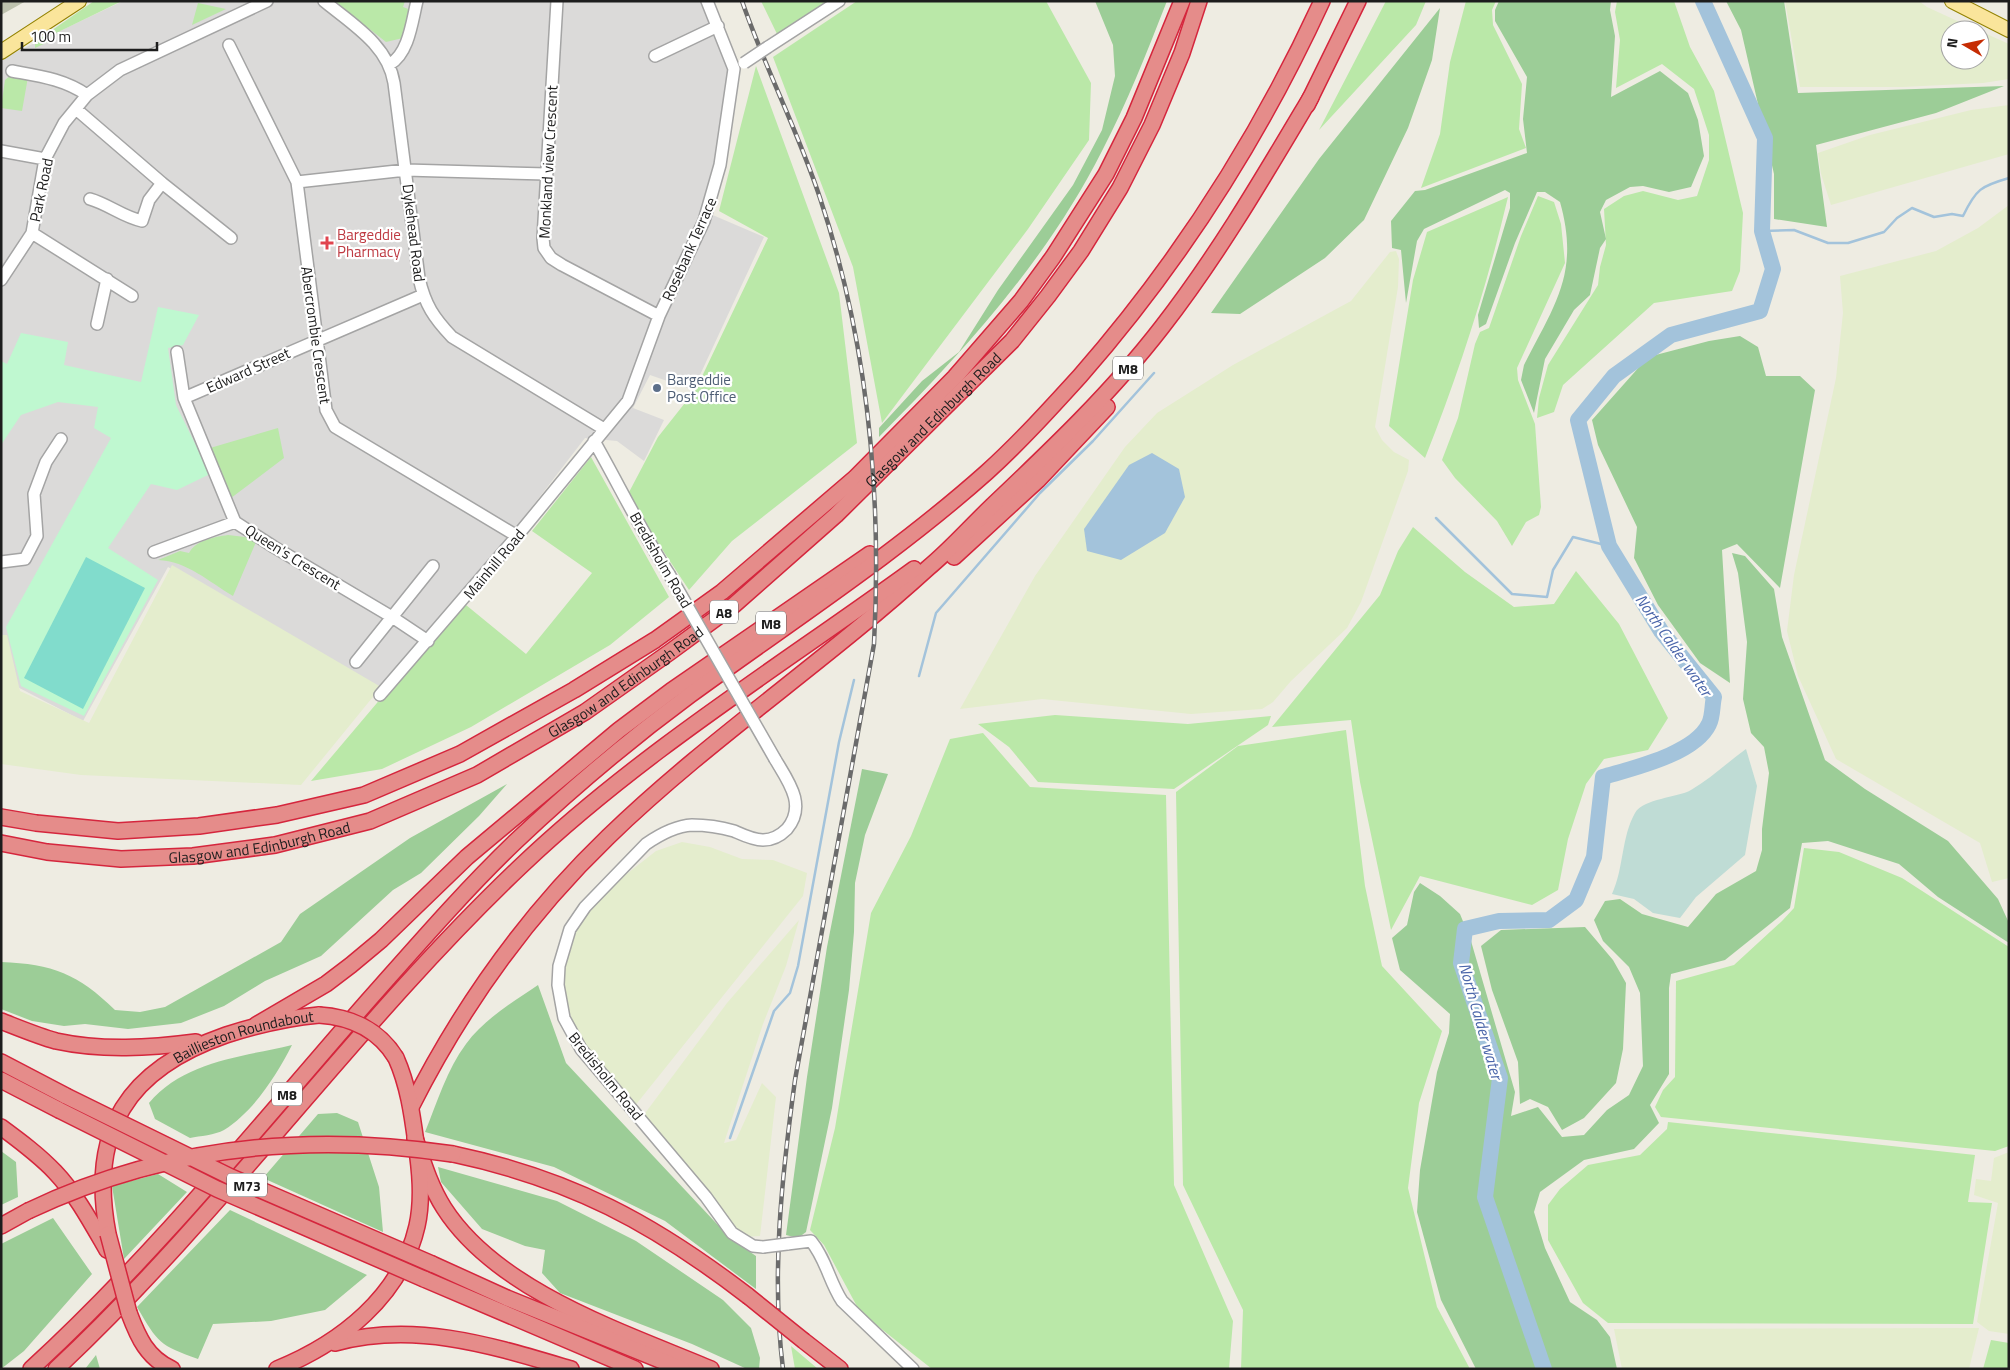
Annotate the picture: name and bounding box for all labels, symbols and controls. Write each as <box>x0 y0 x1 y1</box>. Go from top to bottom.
scale bar <box>22 20 158 52</box>
north arrow <box>1940 20 1990 70</box>
text: 100 m <box>30 25 71 48</box>
text: N <box>1941 36 1963 49</box>
street label: Monkland view Crescent <box>532 84 564 239</box>
street label: Park Road <box>23 156 59 224</box>
street label: Dykehead Road <box>397 183 431 283</box>
street label: Rosebank Terrace <box>656 193 722 305</box>
place label: Bargeddie Pharmacy <box>337 223 401 263</box>
marker: Bargeddie Pharmacy <box>321 237 333 249</box>
street label: Abercrombie Crescent <box>295 265 337 406</box>
street label: Edward Street <box>202 341 294 399</box>
street label: Glasgow and Edinburgh Road <box>859 346 1006 492</box>
road number: M8 <box>1113 356 1143 379</box>
place label: Bargeddie Post Office <box>667 368 736 408</box>
marker: Bargeddie Post Office <box>651 382 663 394</box>
street label: Bredisholm Road <box>624 508 698 612</box>
street label: Queen's Crescent <box>241 518 346 596</box>
street label: Mainhill Road <box>458 524 530 604</box>
water label: North Calder water <box>1630 589 1719 703</box>
road number: A8 <box>710 600 738 624</box>
road number: M8 <box>756 612 786 634</box>
street label: Glasgow and Edinburgh Road <box>543 620 708 743</box>
street label: Glasgow and Edinburgh Road <box>168 815 353 869</box>
water label: North Calder water <box>1453 960 1510 1084</box>
street label: Baillieston Roundabout <box>168 1004 315 1069</box>
street label: Bredisholm Road <box>563 1027 649 1125</box>
road number: M8 <box>272 1082 302 1106</box>
road number: M73 <box>227 1174 267 1196</box>

